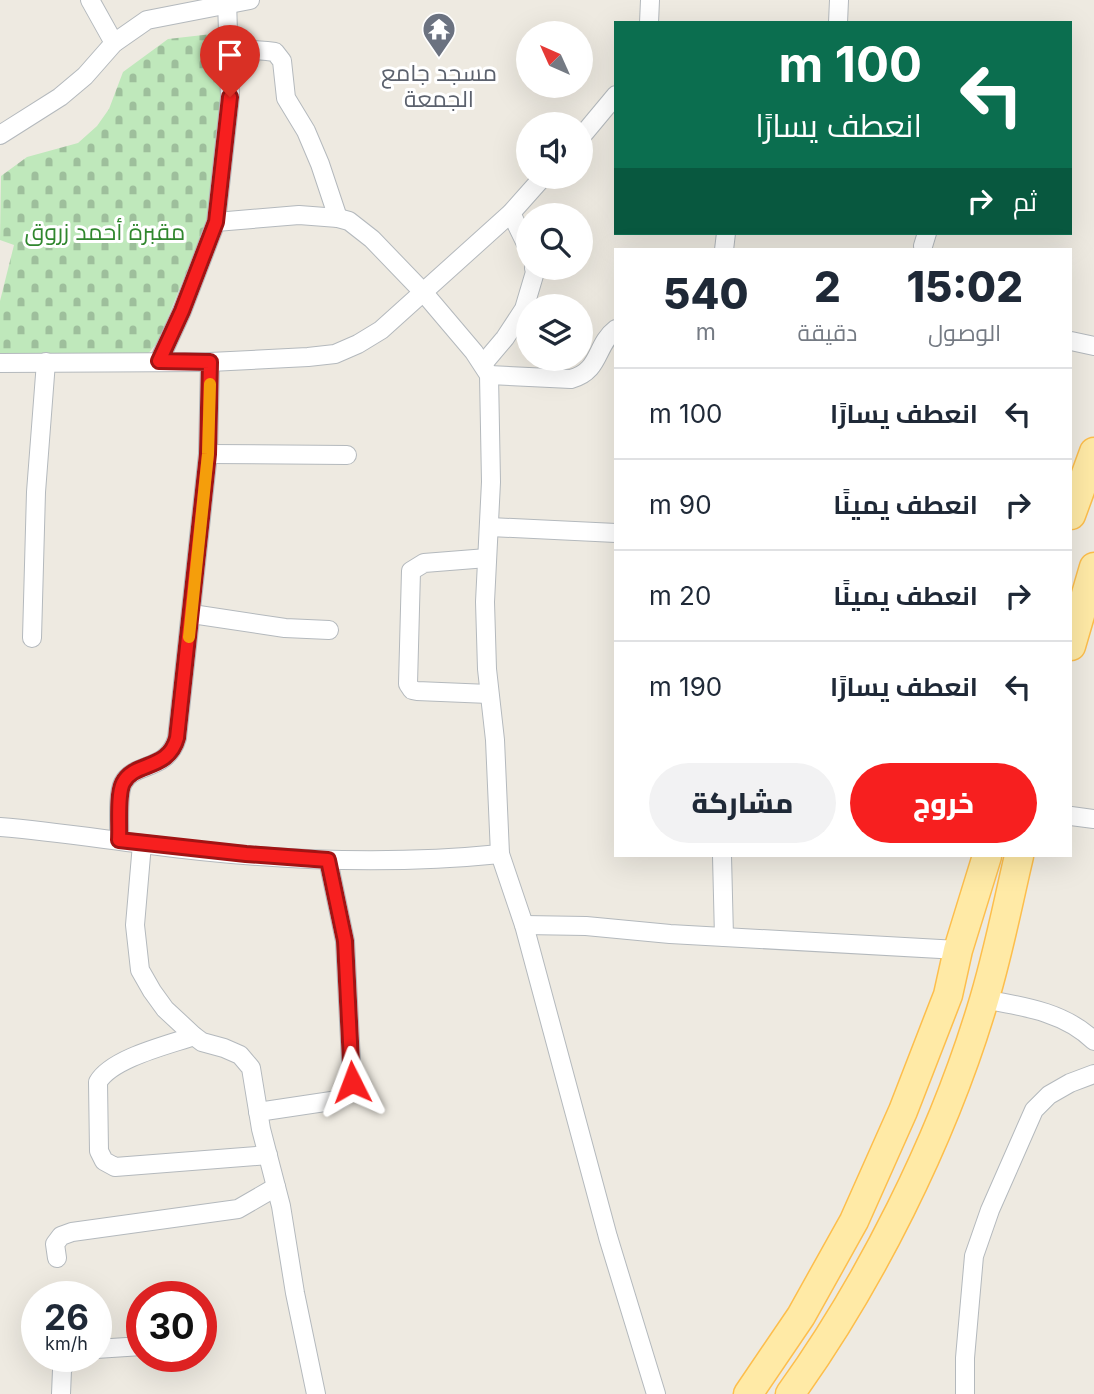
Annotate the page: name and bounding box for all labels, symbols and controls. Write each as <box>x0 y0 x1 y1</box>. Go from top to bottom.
temple icon: مسجد جامع الجمعة <box>420 10 458 59</box>
north arrow <box>516 21 593 98</box>
map controls <box>516 21 593 371</box>
pin <box>200 25 260 97</box>
text: 100 m <box>778 35 922 94</box>
icon: arrive <box>211 36 249 74</box>
icon: left <box>946 49 1037 140</box>
place label: مسجد جامع الجمعة <box>381 59 497 113</box>
text: انعطف يسارًا <box>755 106 922 145</box>
button: sound <box>516 112 593 189</box>
icon: right <box>961 182 999 220</box>
text: ثم <box>1013 186 1037 217</box>
button: search <box>516 203 593 280</box>
park label: مقبرة أحمد زروق <box>25 217 185 246</box>
text: 2 <box>814 261 841 312</box>
text: 15:02 <box>906 261 1023 312</box>
text: 540 <box>663 268 748 319</box>
button: layers <box>516 294 593 371</box>
text: m <box>696 318 716 346</box>
text: دقيقة <box>798 319 857 347</box>
text: الوصول <box>928 319 1001 347</box>
icon: left <box>999 395 1037 433</box>
text: 100 m <box>649 398 722 429</box>
text: انعطف يسارًا <box>830 398 978 429</box>
icon: right <box>999 486 1037 524</box>
text: 90 m <box>649 489 712 520</box>
text: انعطف يمينًا <box>833 489 978 520</box>
icon: right <box>999 577 1037 615</box>
text: 20 m <box>649 580 711 611</box>
text: انعطف يمينًا <box>833 580 978 611</box>
icon: left <box>999 668 1037 706</box>
text: 190 m <box>649 671 722 702</box>
text: انعطف يسارًا <box>830 671 978 702</box>
button: مشاركة <box>649 763 836 843</box>
button: خروج <box>850 763 1037 843</box>
position arrow <box>315 1045 389 1119</box>
speed limit sign: 30 <box>126 1281 217 1372</box>
text: 26 <box>44 1296 89 1338</box>
text: km/h <box>45 1333 88 1354</box>

